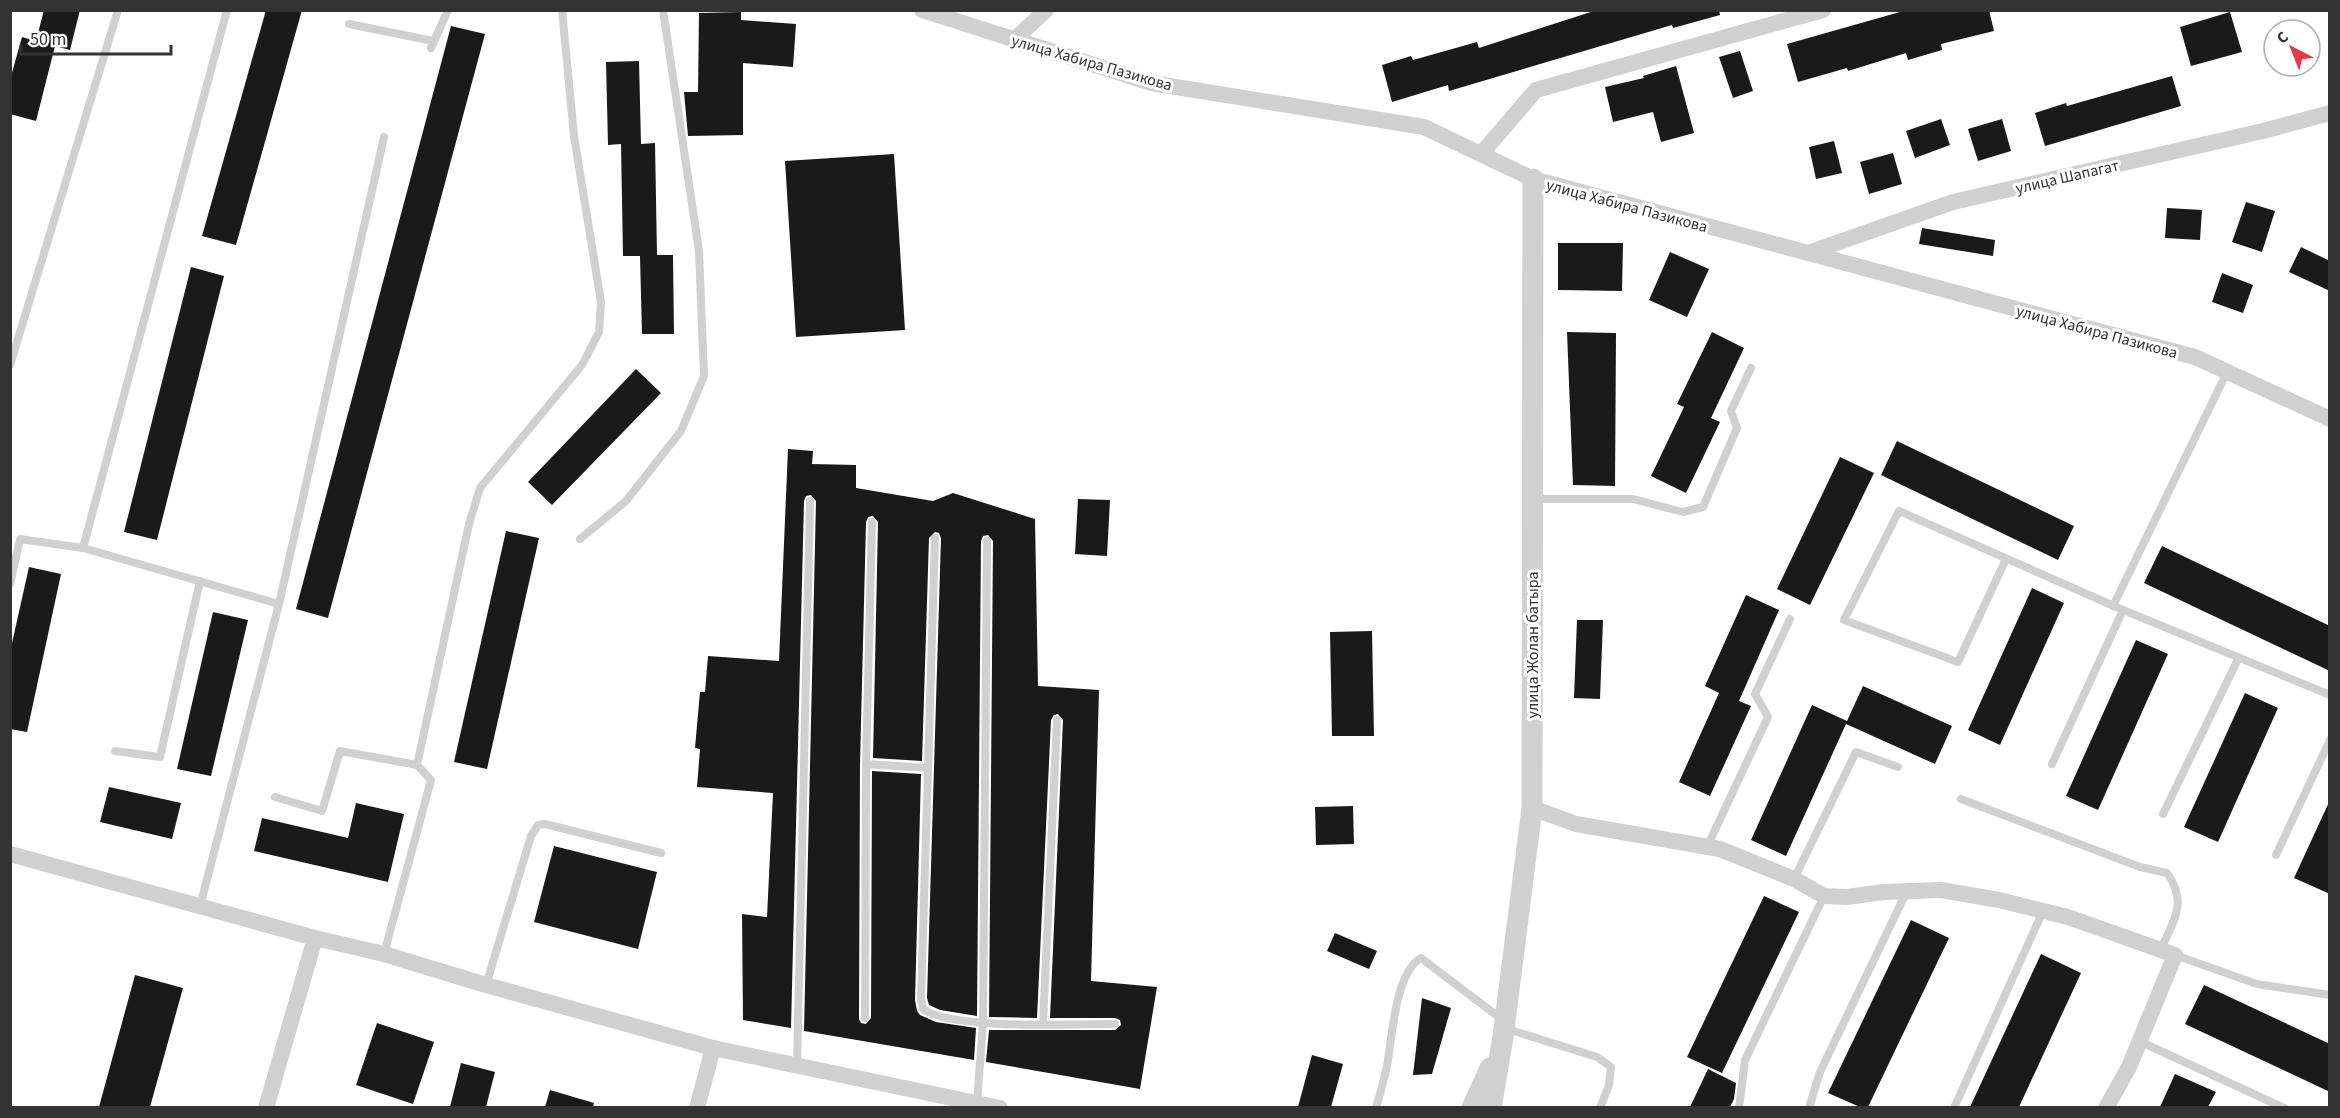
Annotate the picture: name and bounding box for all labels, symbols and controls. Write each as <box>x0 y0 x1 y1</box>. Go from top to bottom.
scale bar <box>21 18 171 56</box>
north arrow <box>2262 18 2322 78</box>
text: С <box>2272 26 2293 49</box>
text: 50 m <box>30 27 66 52</box>
street label: улица Хабира Пазикова <box>1009 29 1175 96</box>
street label: улица Шапагат <box>2013 154 2121 200</box>
street label: улица Хабира Пазикова <box>1544 174 1710 238</box>
street label: улица Хабира Пазикова <box>2014 300 2180 364</box>
street label: улица Жолан батыра <box>1522 572 1544 718</box>

